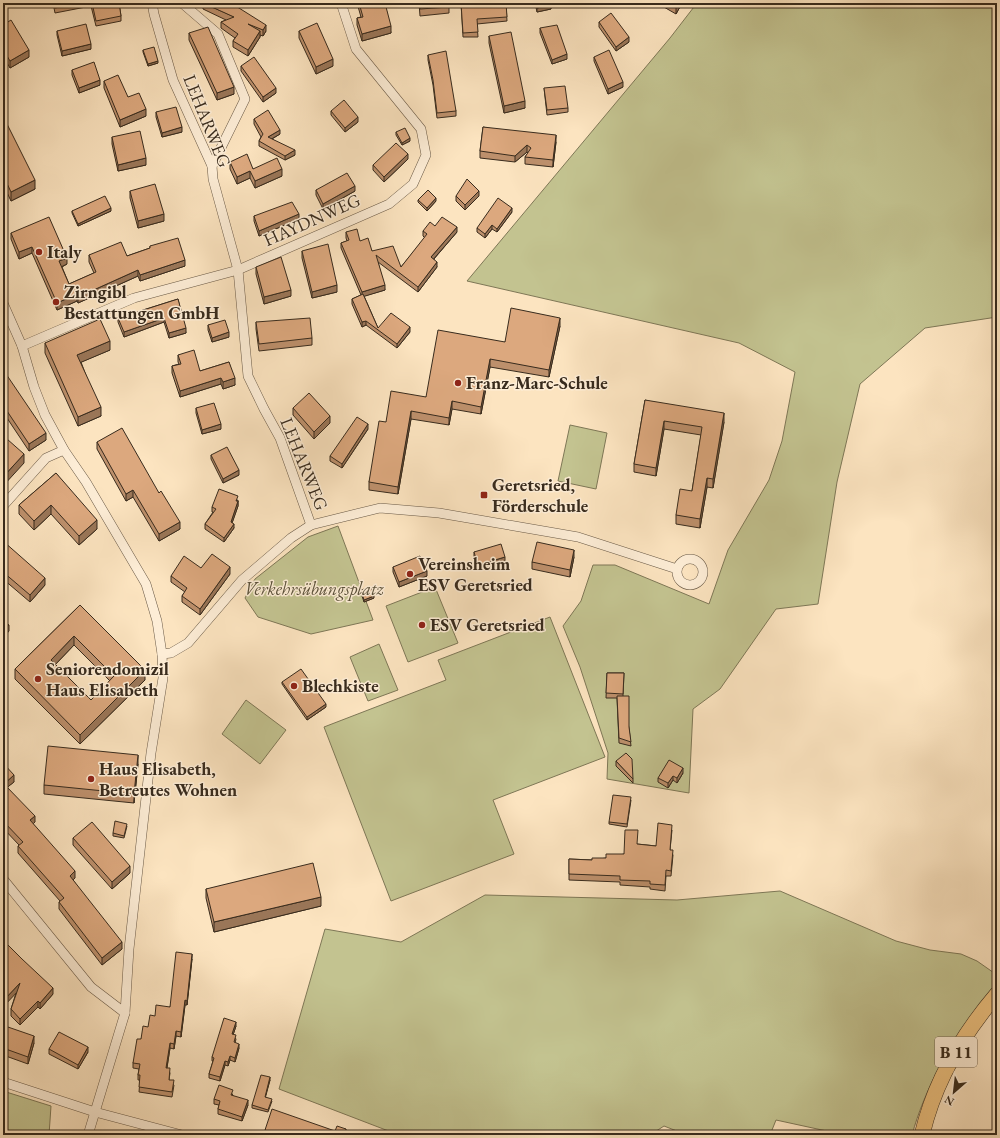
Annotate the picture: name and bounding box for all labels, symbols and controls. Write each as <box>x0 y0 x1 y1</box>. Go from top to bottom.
street label: LEHARWEG <box>178 71 237 171</box>
street label: HAYDNWEG <box>260 188 364 251</box>
place label: Italy <box>47 240 82 263</box>
marker: Italy <box>34 247 44 257</box>
place label: Zirngibl Bestattungen GmbH <box>64 280 220 324</box>
marker: Zirngibl Bestattungen GmbH <box>51 297 61 307</box>
place label: Franz-Marc-Schule <box>466 371 608 394</box>
marker: Franz-Marc-Schule <box>453 378 463 388</box>
street label: LEHARWEG <box>275 414 334 514</box>
place label: Geretsried, Förderschule <box>492 473 589 517</box>
marker: Geretsried, Förderschule <box>479 490 489 500</box>
place label: Vereinsheim ESV Geretsried <box>418 552 533 596</box>
marker: Vereinsheim ESV Geretsried <box>405 569 415 579</box>
park label: Verkehrsübungsplatz <box>244 577 384 601</box>
place label: ESV Geretsried <box>430 613 545 636</box>
marker: ESV Geretsried <box>417 620 427 630</box>
place label: Seniorendomizil Haus Elisabeth <box>46 657 169 701</box>
marker: Seniorendomizil Haus Elisabeth <box>33 674 43 684</box>
place label: Blechkiste <box>302 674 379 697</box>
marker: Blechkiste <box>289 681 299 691</box>
place label: Haus Elisabeth, Betreutes Wohnen <box>99 757 237 801</box>
marker: Haus Elisabeth, Betreutes Wohnen <box>86 774 96 784</box>
road number: B 11 <box>935 1037 977 1067</box>
north arrow <box>934 1072 974 1112</box>
text: N <box>942 1093 957 1109</box>

